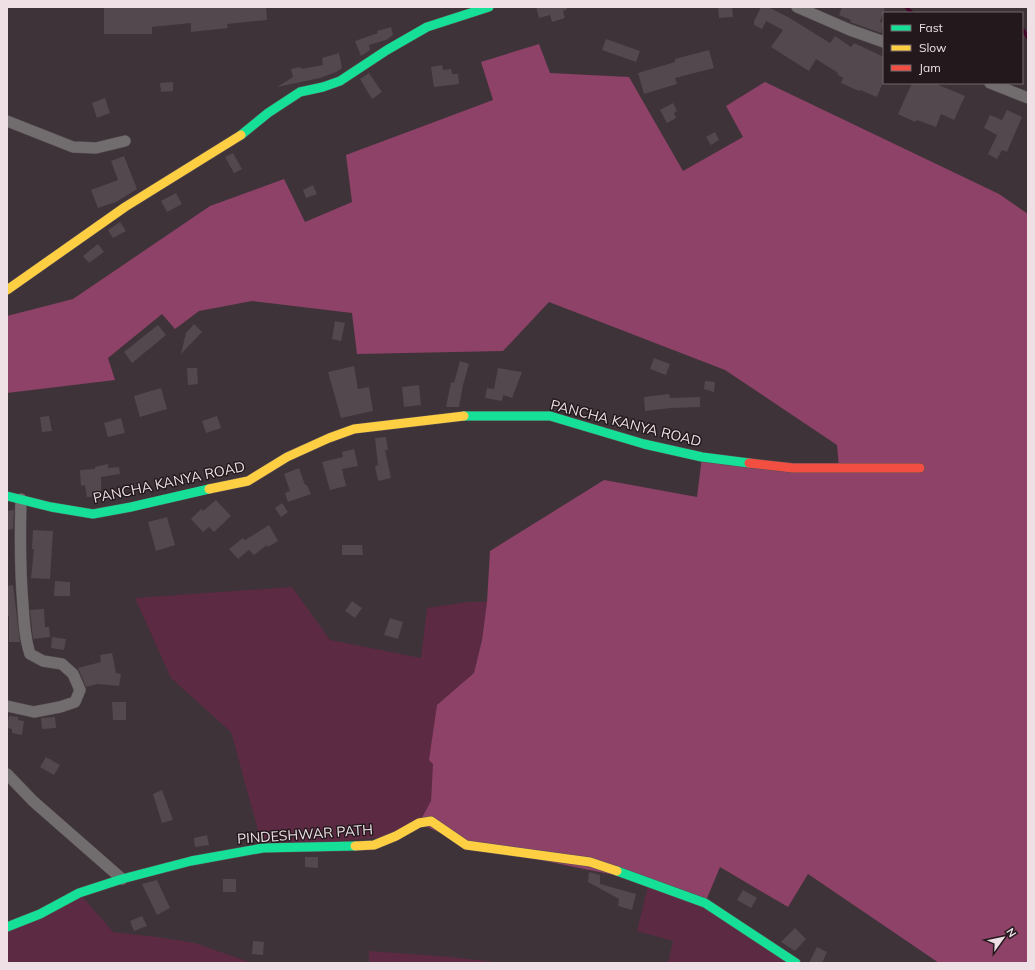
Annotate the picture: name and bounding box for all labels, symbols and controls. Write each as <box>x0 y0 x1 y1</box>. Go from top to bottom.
legend <box>883 12 1023 84</box>
text: Fast <box>919 20 943 35</box>
text: Slow <box>919 40 947 55</box>
text: Jam <box>919 60 941 75</box>
street label: PANCHA KANYA ROAD <box>549 396 703 450</box>
street label: PANCHA KANYA ROAD <box>91 457 247 507</box>
street label: PINDESHWAR PATH <box>236 820 374 848</box>
north arrow <box>983 918 1023 958</box>
text: N <box>1003 925 1020 940</box>

